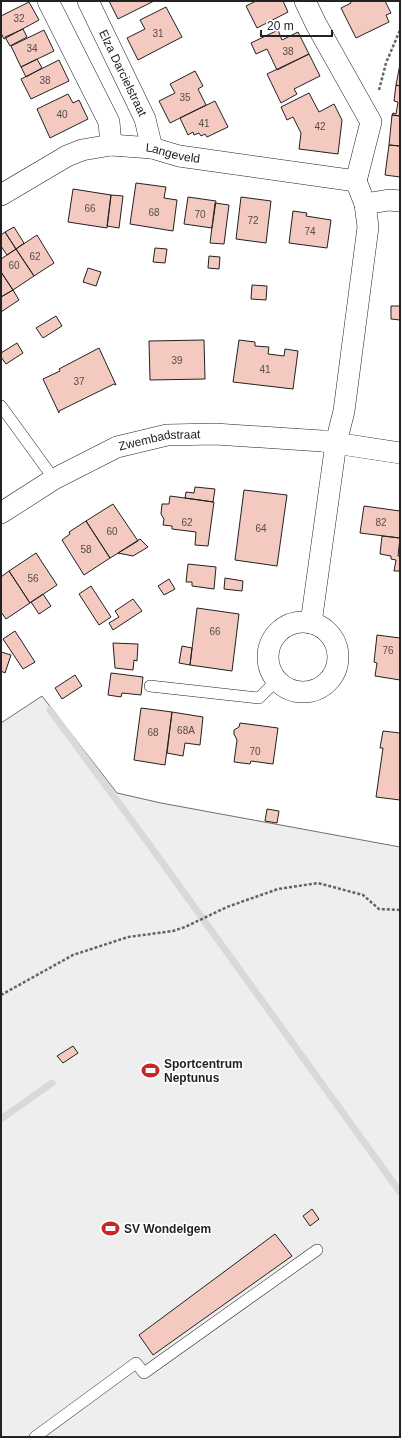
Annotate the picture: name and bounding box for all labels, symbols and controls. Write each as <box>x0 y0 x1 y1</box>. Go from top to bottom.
scale bar <box>261 12 332 38</box>
house number: 32 <box>13 13 25 24</box>
text: 20 m <box>267 19 294 33</box>
street label: Elza Darcielstraat <box>96 28 150 119</box>
house number: 31 <box>152 28 164 39</box>
house number: 34 <box>26 43 38 54</box>
house number: 38 <box>282 46 294 57</box>
house number: 38 <box>39 75 51 86</box>
house number: 35 <box>179 92 191 103</box>
house number: 40 <box>56 109 68 120</box>
house number: 41 <box>198 118 210 129</box>
house number: 42 <box>314 121 326 132</box>
street label: Langeveld <box>145 141 201 166</box>
house number: 66 <box>84 203 96 214</box>
house number: 68 <box>148 207 160 218</box>
house number: 70 <box>194 209 206 220</box>
house number: 72 <box>247 215 259 226</box>
house number: 74 <box>304 226 316 237</box>
house number: 62 <box>29 251 41 262</box>
house number: 60 <box>8 260 20 271</box>
house number: 39 <box>171 355 183 366</box>
house number: 41 <box>259 364 271 375</box>
house number: 37 <box>73 376 85 387</box>
street label: Zwembadstraat <box>117 427 201 453</box>
house number: 62 <box>181 517 193 528</box>
house number: 82 <box>375 517 387 528</box>
house number: 64 <box>255 523 267 534</box>
house number: 60 <box>106 526 118 537</box>
house number: 58 <box>80 544 92 555</box>
house number: 56 <box>27 573 39 584</box>
house number: 66 <box>209 626 221 637</box>
house number: 76 <box>382 645 394 656</box>
house number: 68A <box>177 725 195 736</box>
house number: 68 <box>147 727 159 738</box>
house number: 70 <box>249 746 261 757</box>
place label: Sportcentrum Neptunus <box>164 1057 243 1085</box>
sports icon: Sportcentrum Neptunus <box>141 1061 161 1081</box>
sports icon: SV Wondelgem <box>101 1219 121 1239</box>
place label: SV Wondelgem <box>124 1222 211 1236</box>

